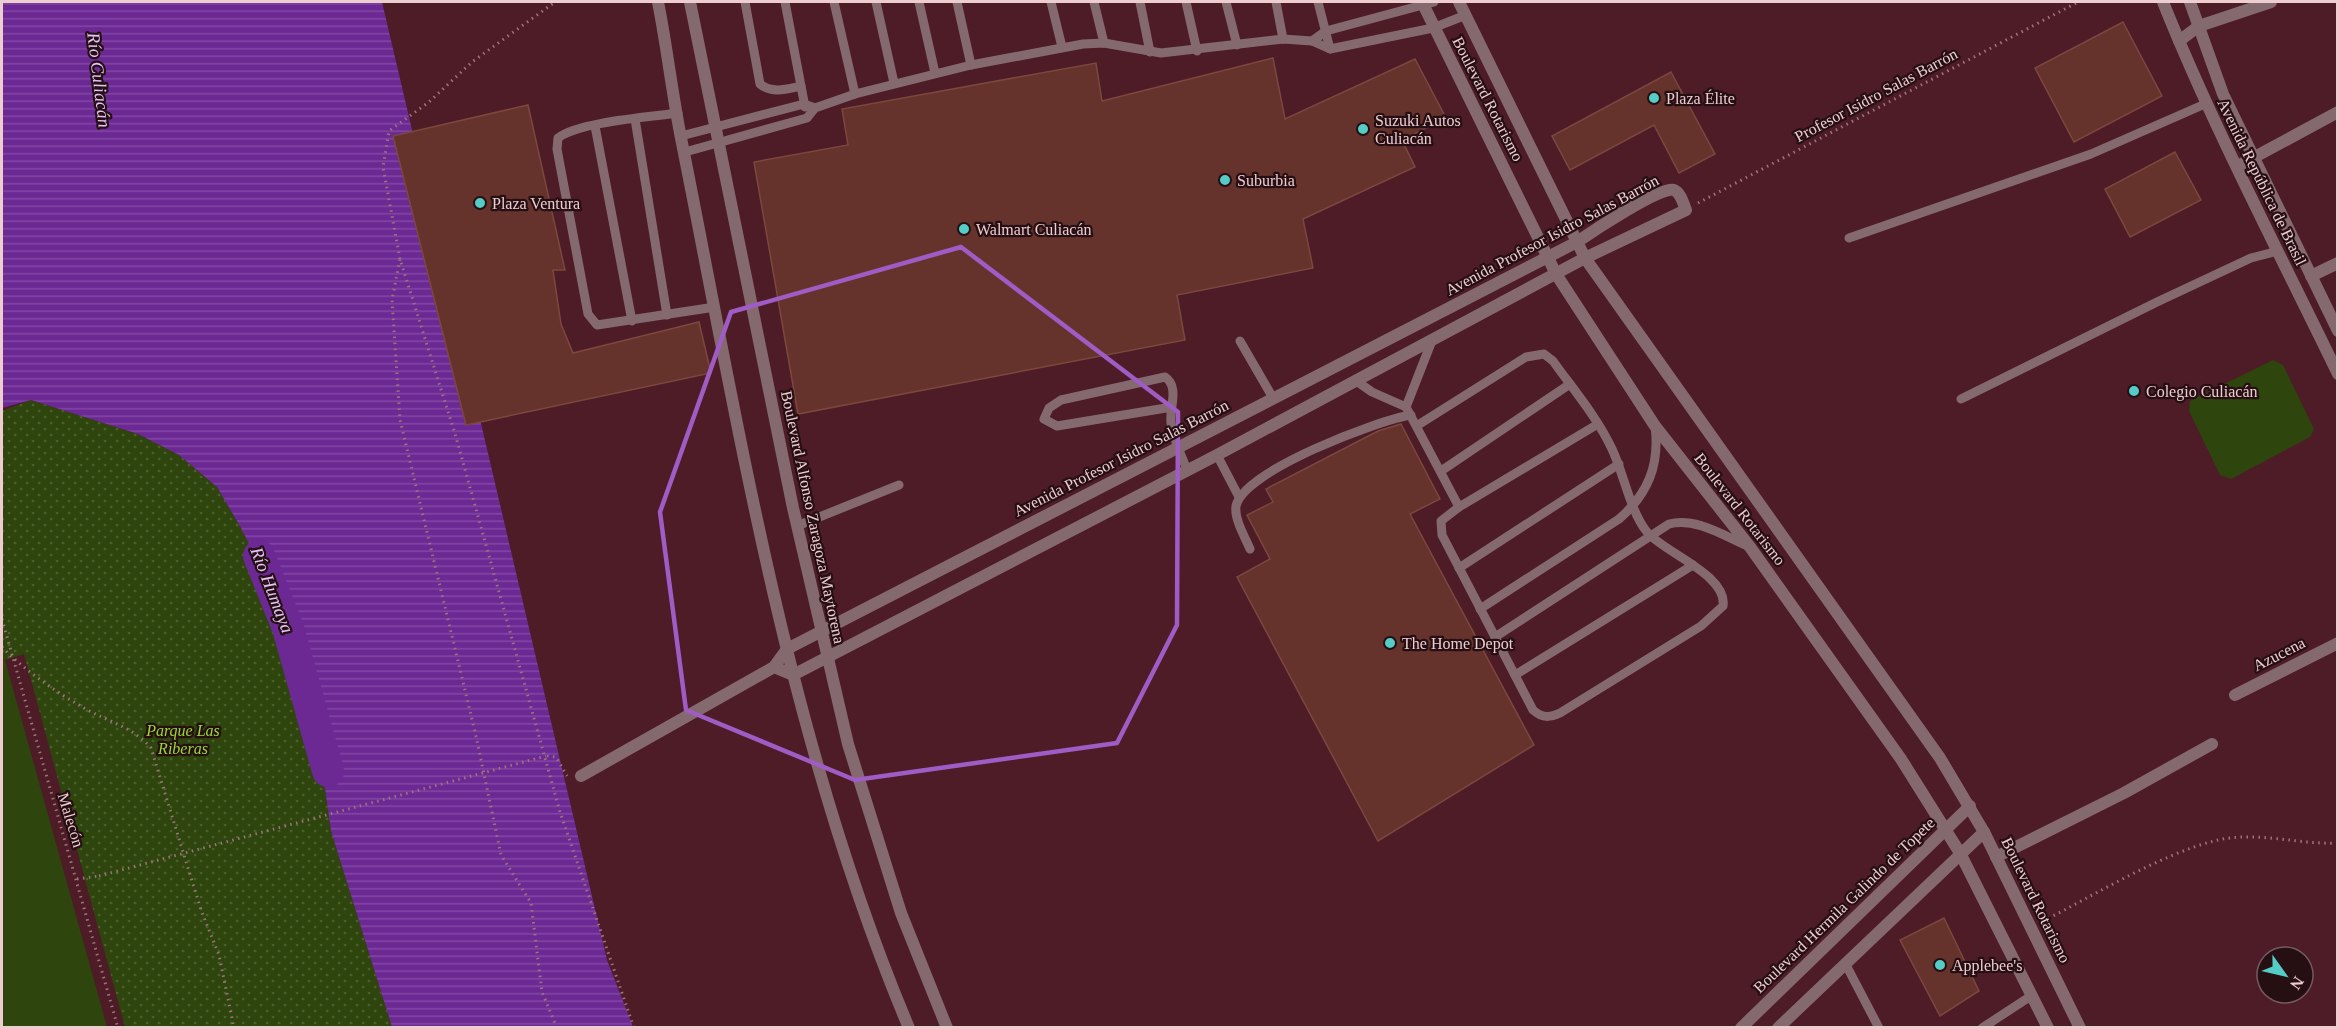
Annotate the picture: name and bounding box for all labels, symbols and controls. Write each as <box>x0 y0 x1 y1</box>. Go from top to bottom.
water label: Río Culiacán <box>83 30 115 129</box>
street label: Boulevard Rotarismo <box>1449 34 1527 164</box>
street label: Profesor Isidro Salas Barrón <box>1792 45 1960 145</box>
place label: Plaza Élite <box>1666 89 1735 107</box>
marker: Plaza Élite <box>1647 91 1661 105</box>
street label: Avenida República de Brasil <box>2213 96 2310 269</box>
place label: Suzuki Autos Culiacán <box>1375 112 1461 147</box>
marker: Suzuki Autos Culiacán <box>1356 122 1370 136</box>
street label: Avenida Profesor Isidro Salas Barrón <box>1443 171 1661 299</box>
place label: Suburbia <box>1237 172 1295 189</box>
marker: Suburbia <box>1218 173 1232 187</box>
place label: Plaza Ventura <box>492 195 580 212</box>
marker: Plaza Ventura <box>473 196 487 210</box>
place label: Walmart Culiacán <box>976 221 1092 238</box>
marker: Walmart Culiacán <box>957 222 971 236</box>
place label: Colegio Culiacán <box>2146 383 2258 401</box>
marker: Colegio Culiacán <box>2127 384 2141 398</box>
street label: Boulevard Alfonso Zaragoza Maytorena <box>777 389 848 645</box>
street label: Avenida Profesor Isidro Salas Barrón <box>1011 396 1231 520</box>
street label: Boulevard Rotarismo <box>1691 450 1789 568</box>
water label: Río Humaya <box>246 543 298 636</box>
street label: Azucena <box>2250 634 2308 674</box>
place label: The Home Depot <box>1402 635 1514 653</box>
marker: The Home Depot <box>1383 636 1397 650</box>
park label: Parque Las Riberas <box>145 722 220 757</box>
street label: Malecón <box>55 791 87 849</box>
street label: Boulevard Hermila Galindo de Topete <box>1750 814 1939 997</box>
street label: Boulevard Rotarismo <box>1998 835 2074 965</box>
north arrow <box>2255 945 2315 1005</box>
place label: Applebee's <box>1952 957 2022 975</box>
marker: Applebee's <box>1933 958 1947 972</box>
text: N <box>2286 974 2307 993</box>

